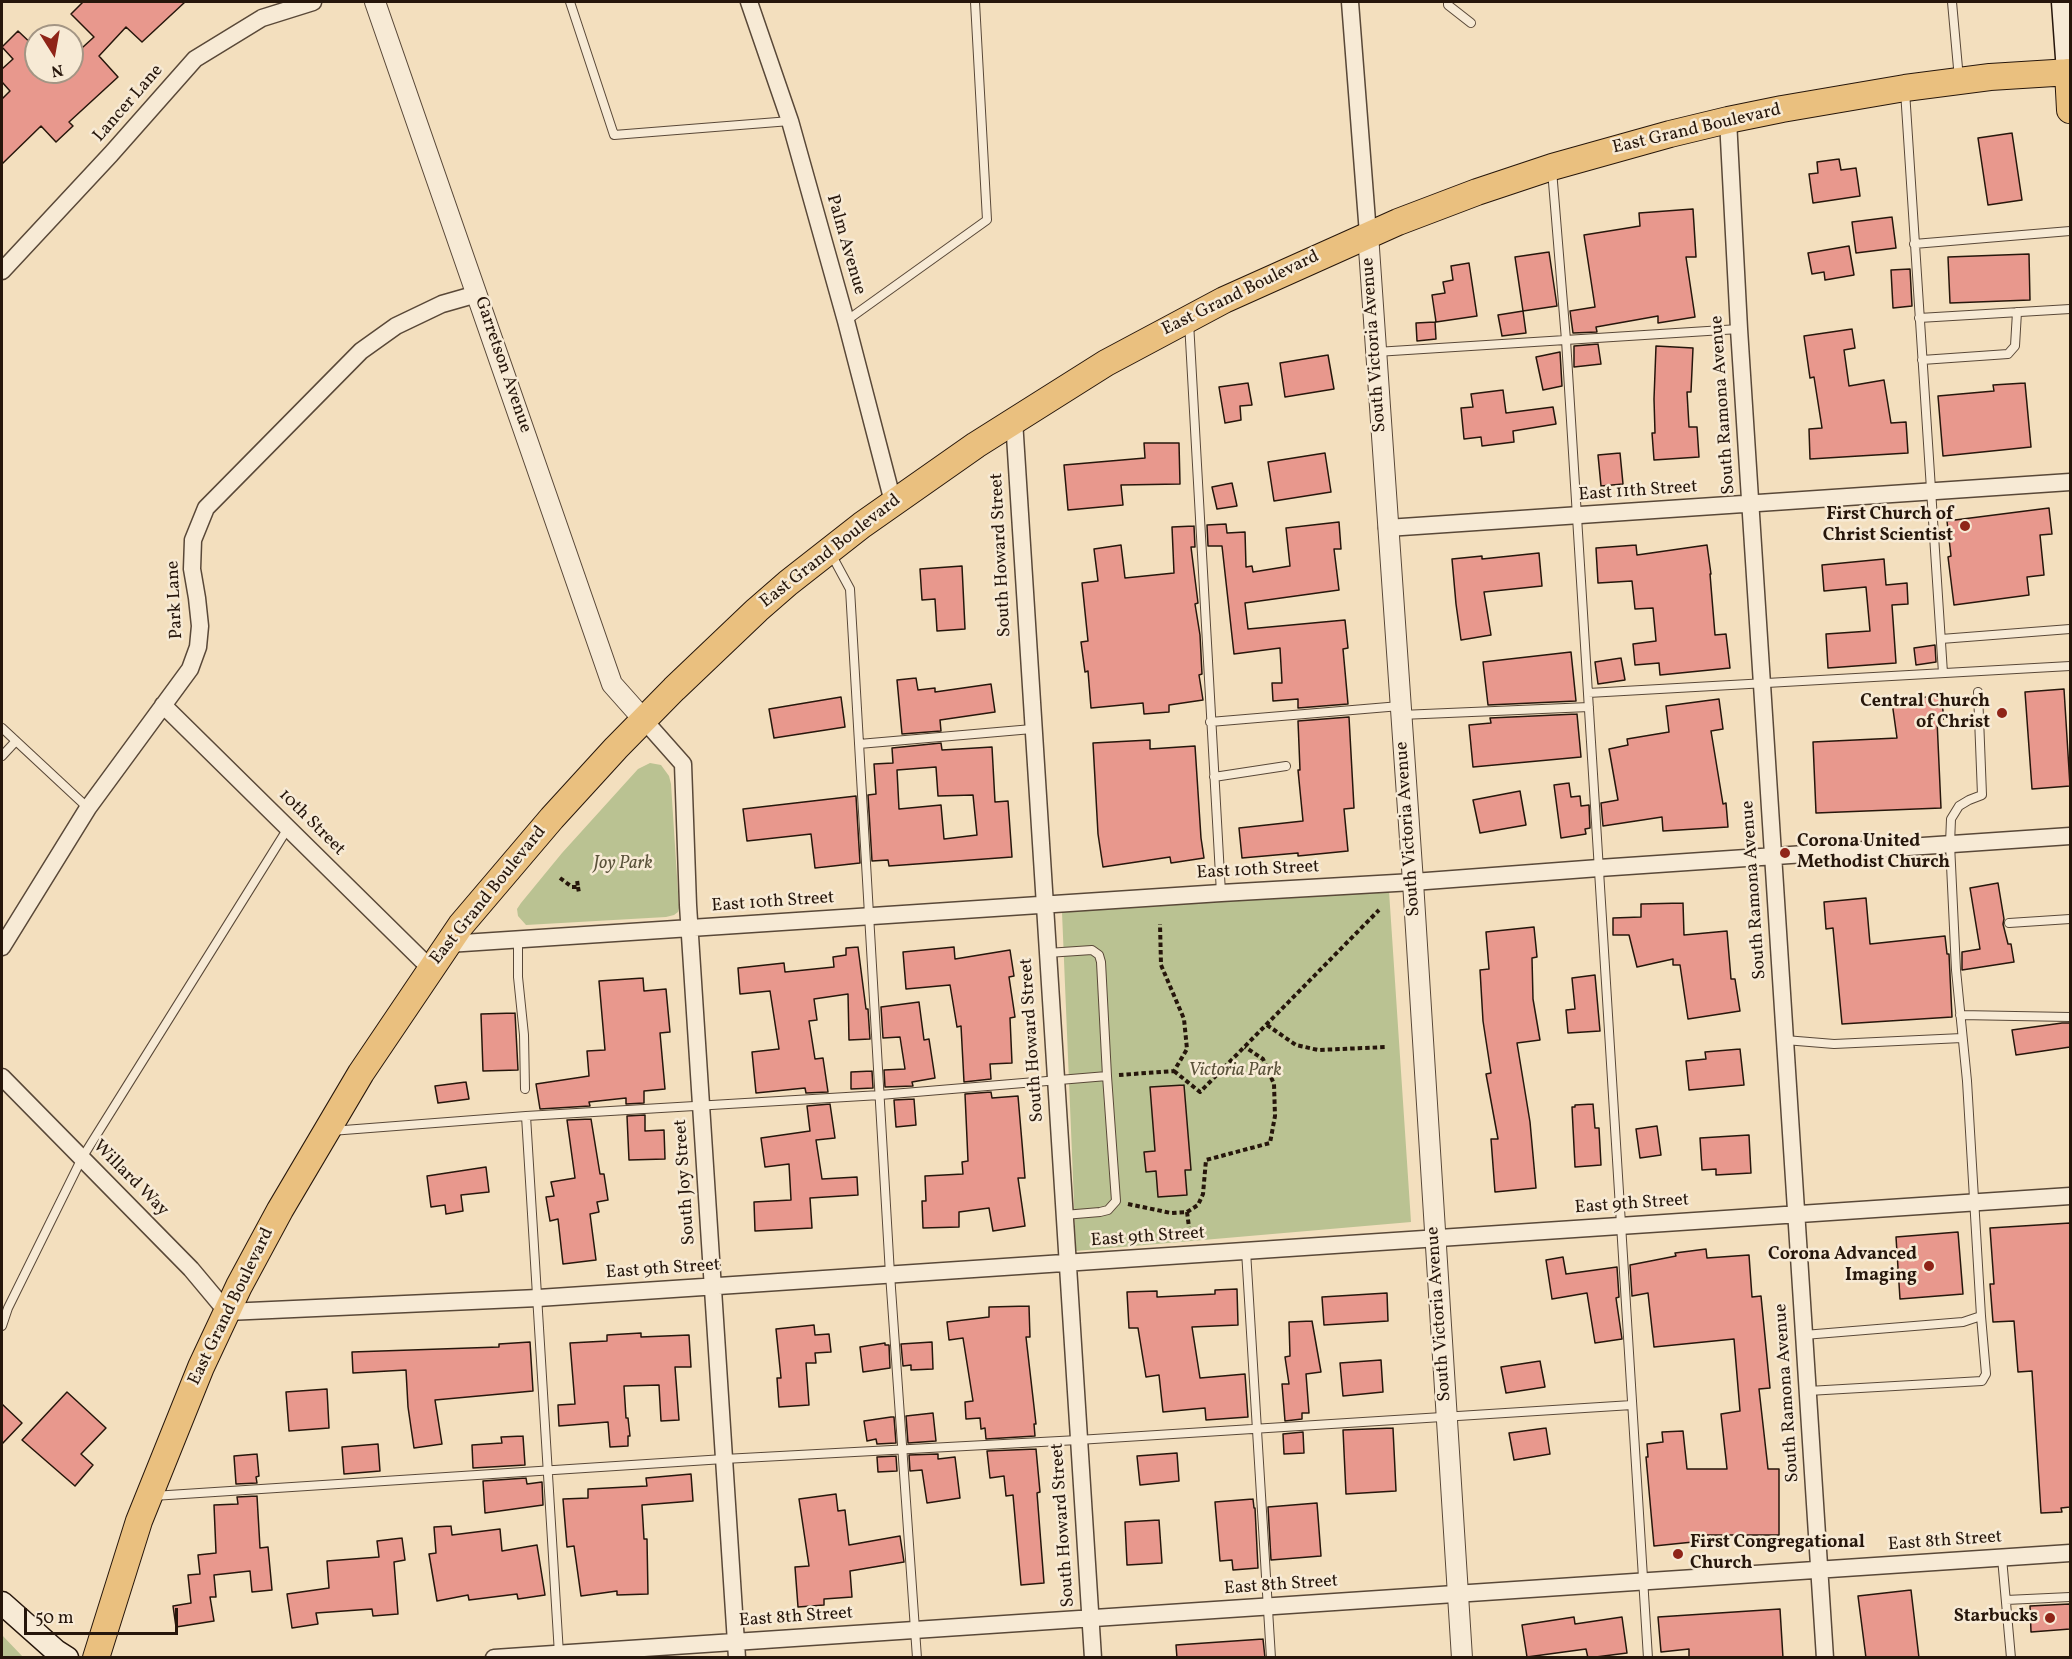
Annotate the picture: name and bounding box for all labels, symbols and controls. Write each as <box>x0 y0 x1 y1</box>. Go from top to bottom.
north arrow <box>24 24 84 84</box>
text: N <box>49 58 65 82</box>
street label: Lancer Lane <box>89 61 169 147</box>
street label: East Grand Boulevard <box>1611 100 1783 160</box>
street label: Palm Avenue <box>820 192 870 298</box>
street label: East Grand Boulevard <box>1159 247 1323 341</box>
street label: South Victoria Avenue <box>1358 257 1392 433</box>
street label: Garretson Avenue <box>469 294 535 436</box>
street label: South Ramona Avenue <box>1707 315 1741 495</box>
street label: South Howard Street <box>987 472 1017 638</box>
street label: East 11th Street <box>1578 477 1698 507</box>
street label: East Grand Boulevard <box>756 490 906 614</box>
place label: First Church of Christ Scientist <box>1823 505 1953 548</box>
marker: First Church of Christ Scientist <box>1958 519 1972 533</box>
street label: Park Lane <box>163 560 189 640</box>
place label: Central Church of Christ <box>1860 692 1990 734</box>
marker: Central Church of Christ <box>1995 706 2009 720</box>
street label: South Victoria Avenue <box>1392 741 1426 917</box>
street label: 10th Street <box>273 785 349 861</box>
street label: South Ramona Avenue <box>1738 800 1772 980</box>
street label: East Grand Boulevard <box>426 822 552 970</box>
place label: Corona United Methodist Church <box>1797 832 1950 874</box>
marker: Corona United Methodist Church <box>1778 846 1792 860</box>
park label: Joy Park <box>593 854 653 876</box>
street label: East 10th Street <box>1196 857 1320 885</box>
street label: East 10th Street <box>711 888 835 918</box>
street label: South Howard Street <box>1016 957 1050 1123</box>
park label: Victoria Park <box>1188 1061 1282 1083</box>
street label: South Joy Street <box>671 1118 701 1246</box>
street label: Willard Way <box>87 1136 173 1222</box>
street label: East 9th Street <box>1574 1190 1690 1220</box>
street label: East 9th Street <box>1090 1223 1206 1253</box>
street label: East Grand Boulevard <box>185 1225 279 1389</box>
street label: South Victoria Avenue <box>1423 1226 1457 1402</box>
place label: Corona Advanced Imaging <box>1768 1245 1917 1288</box>
street label: East 9th Street <box>605 1255 721 1285</box>
marker: Corona Advanced Imaging <box>1922 1259 1936 1273</box>
street label: South Ramona Avenue <box>1771 1303 1805 1483</box>
street label: South Howard Street <box>1047 1442 1081 1608</box>
street label: East 8th Street <box>1887 1527 2003 1557</box>
place label: First Congregational Church <box>1690 1533 1865 1576</box>
marker: First Congregational Church <box>1671 1547 1685 1561</box>
street label: East 8th Street <box>1223 1571 1339 1601</box>
scale bar <box>27 1596 182 1634</box>
street label: East 8th Street <box>738 1603 854 1633</box>
text: 50 m <box>35 1606 74 1631</box>
place label: Starbucks <box>1954 1607 2038 1629</box>
marker: Starbucks <box>2043 1611 2057 1625</box>

